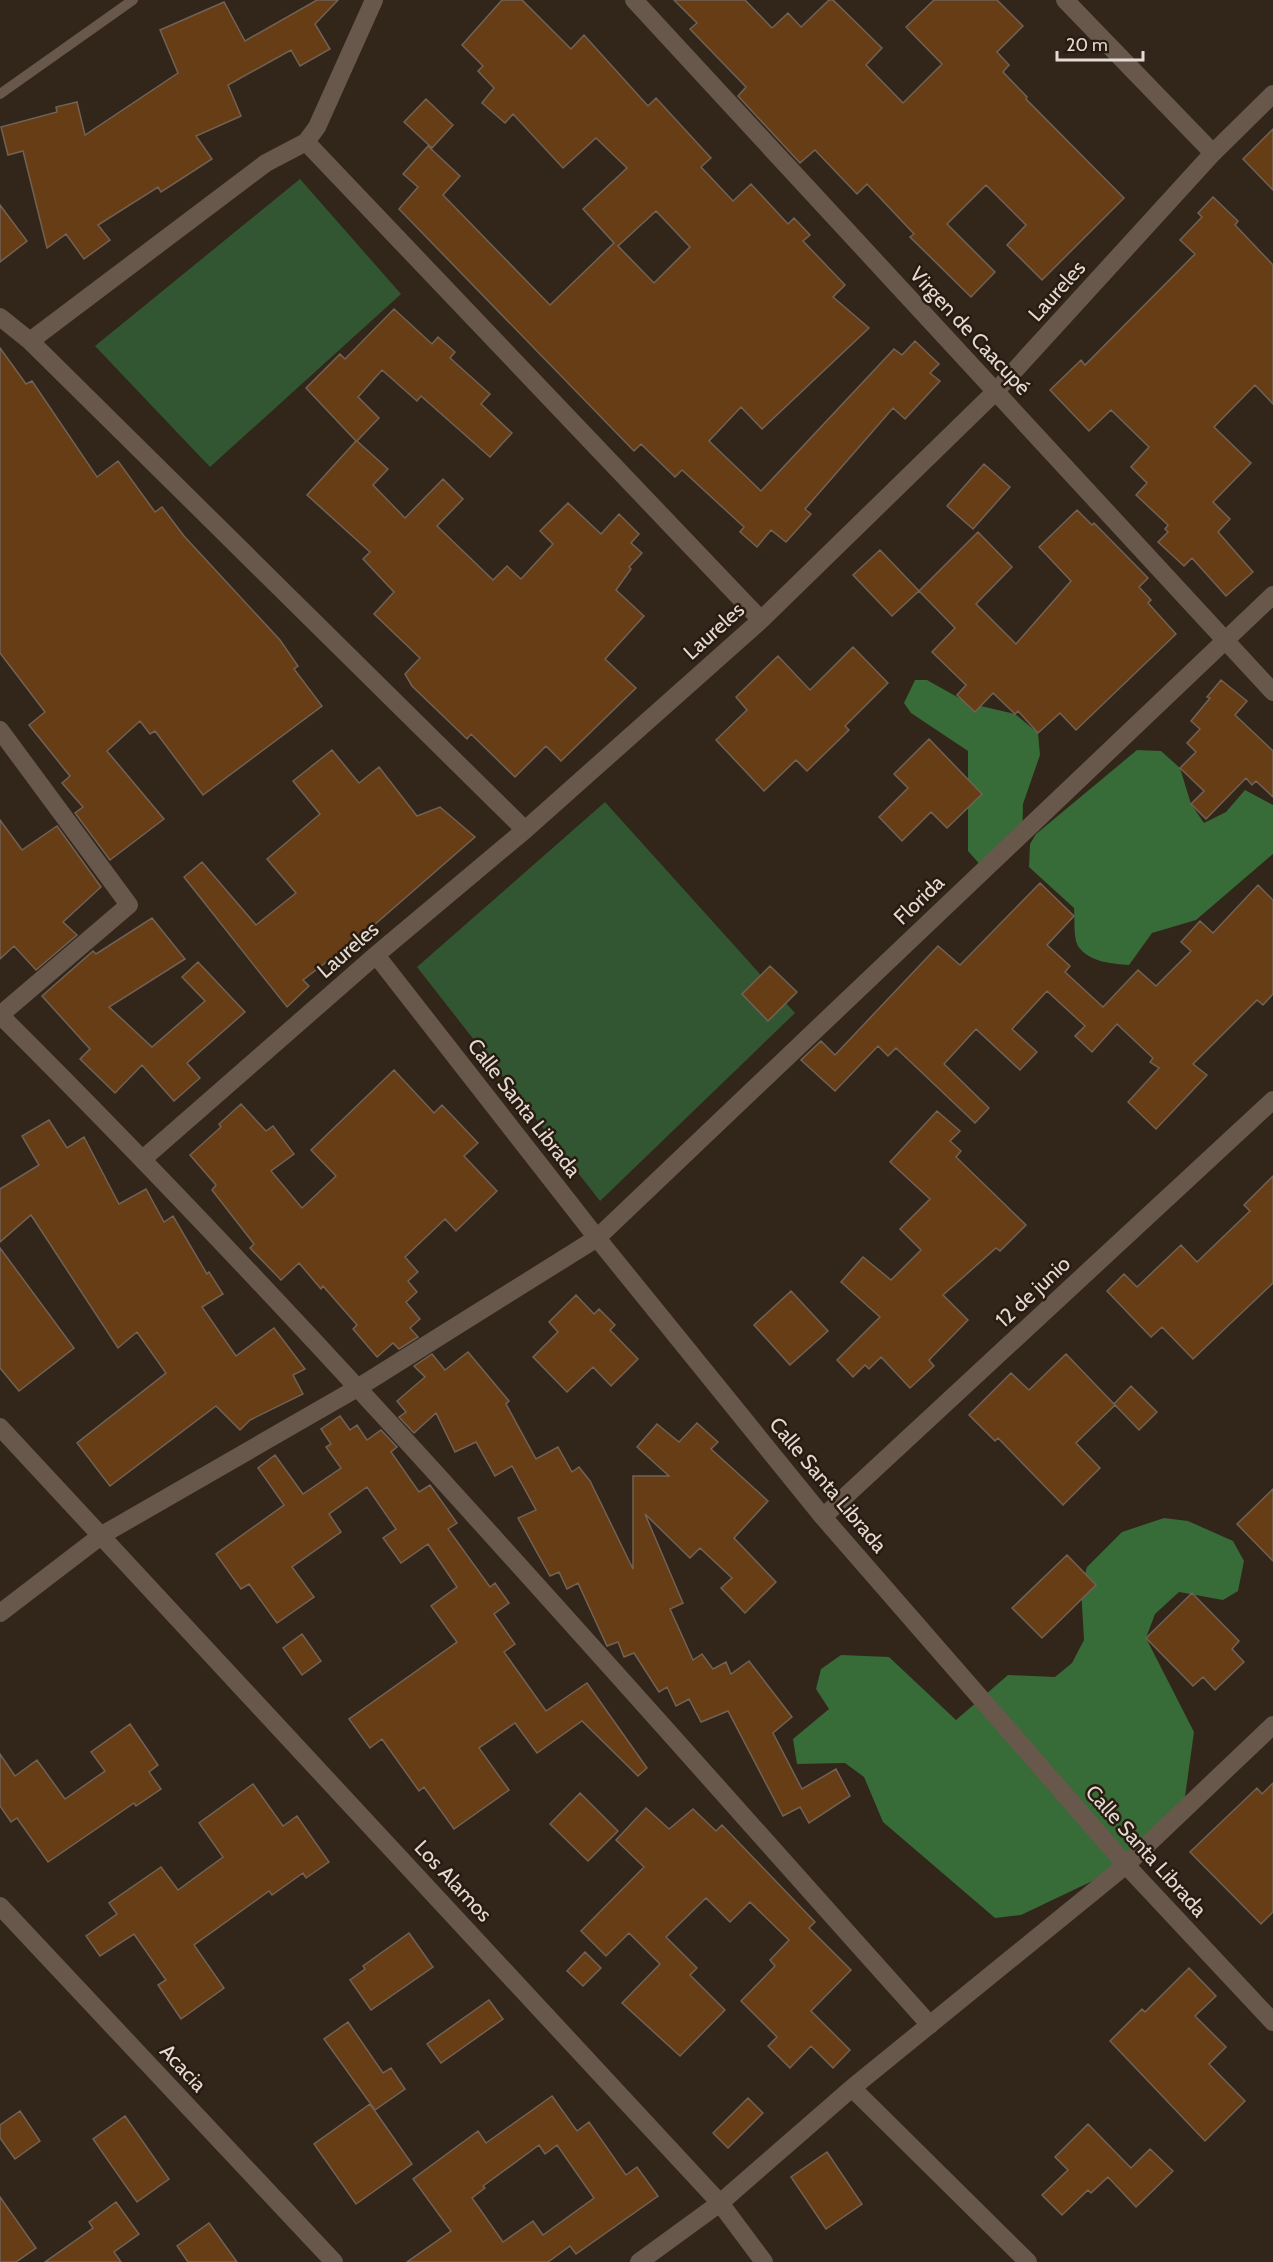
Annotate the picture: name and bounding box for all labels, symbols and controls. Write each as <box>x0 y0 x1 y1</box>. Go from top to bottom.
scale bar <box>1057 24 1142 62</box>
text: 20 m <box>1066 34 1108 56</box>
street label: Laureles <box>1023 255 1091 326</box>
street label: Virgen de Caacupé <box>905 262 1036 400</box>
street label: Laureles <box>678 597 749 664</box>
street label: Florida <box>888 870 949 930</box>
street label: Laureles <box>312 916 384 983</box>
street label: Calle Santa Librada <box>463 1033 586 1182</box>
street label: 12 de junio <box>990 1251 1076 1333</box>
street label: Calle Santa Librada <box>764 1412 892 1557</box>
street label: Calle Santa Librada <box>1081 1779 1212 1922</box>
street label: Los Alamos <box>410 1835 497 1927</box>
street label: Acacia <box>155 2039 212 2097</box>

